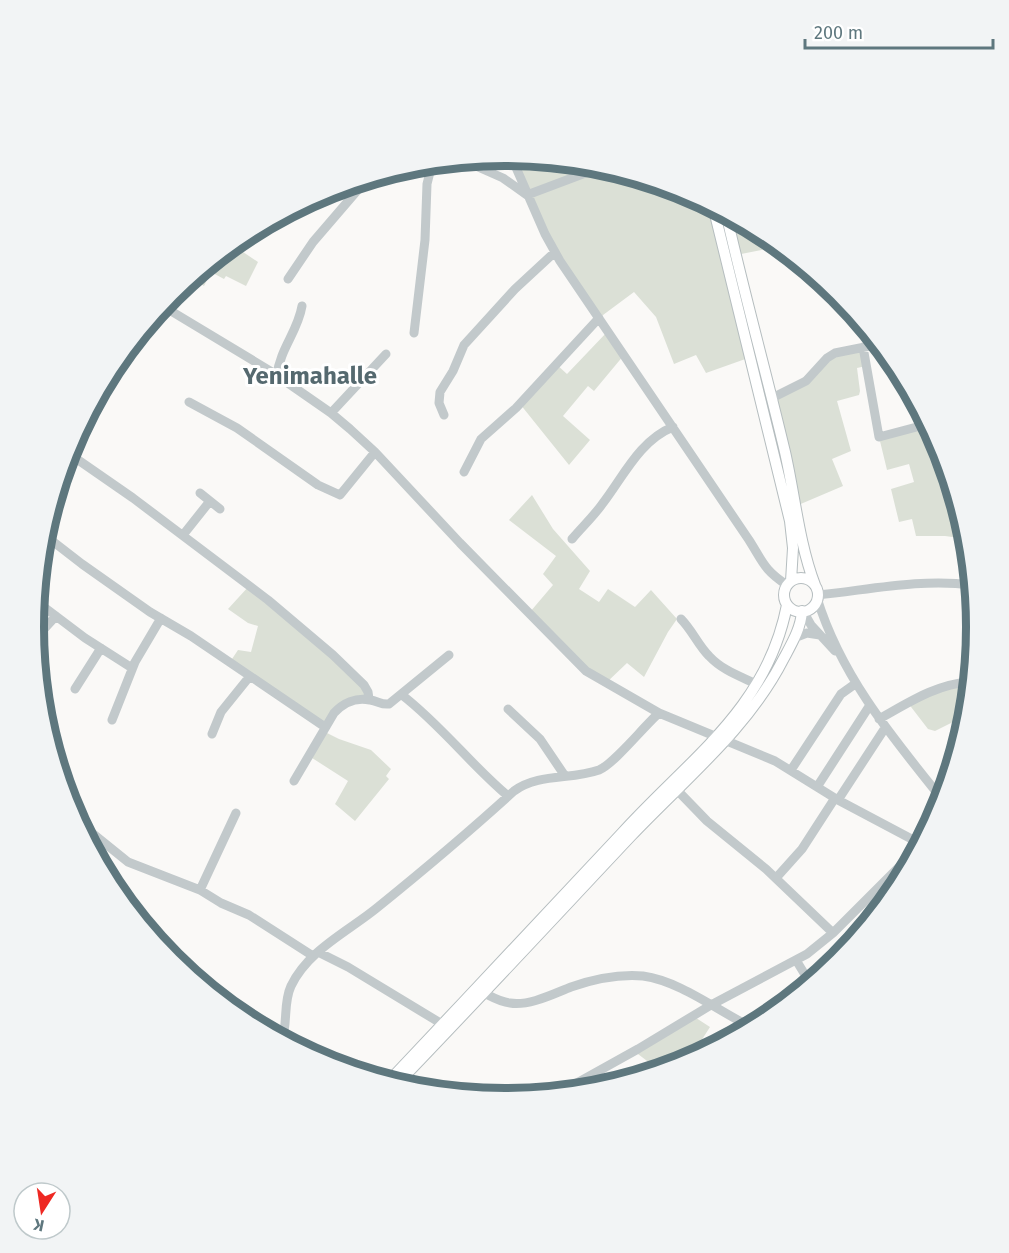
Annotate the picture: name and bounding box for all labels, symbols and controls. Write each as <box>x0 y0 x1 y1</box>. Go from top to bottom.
scale bar <box>805 12 992 50</box>
text: 200 m <box>814 22 863 44</box>
district label: Yenimahalle <box>242 362 377 390</box>
north arrow <box>12 1181 72 1241</box>
text: K <box>31 1215 46 1236</box>

